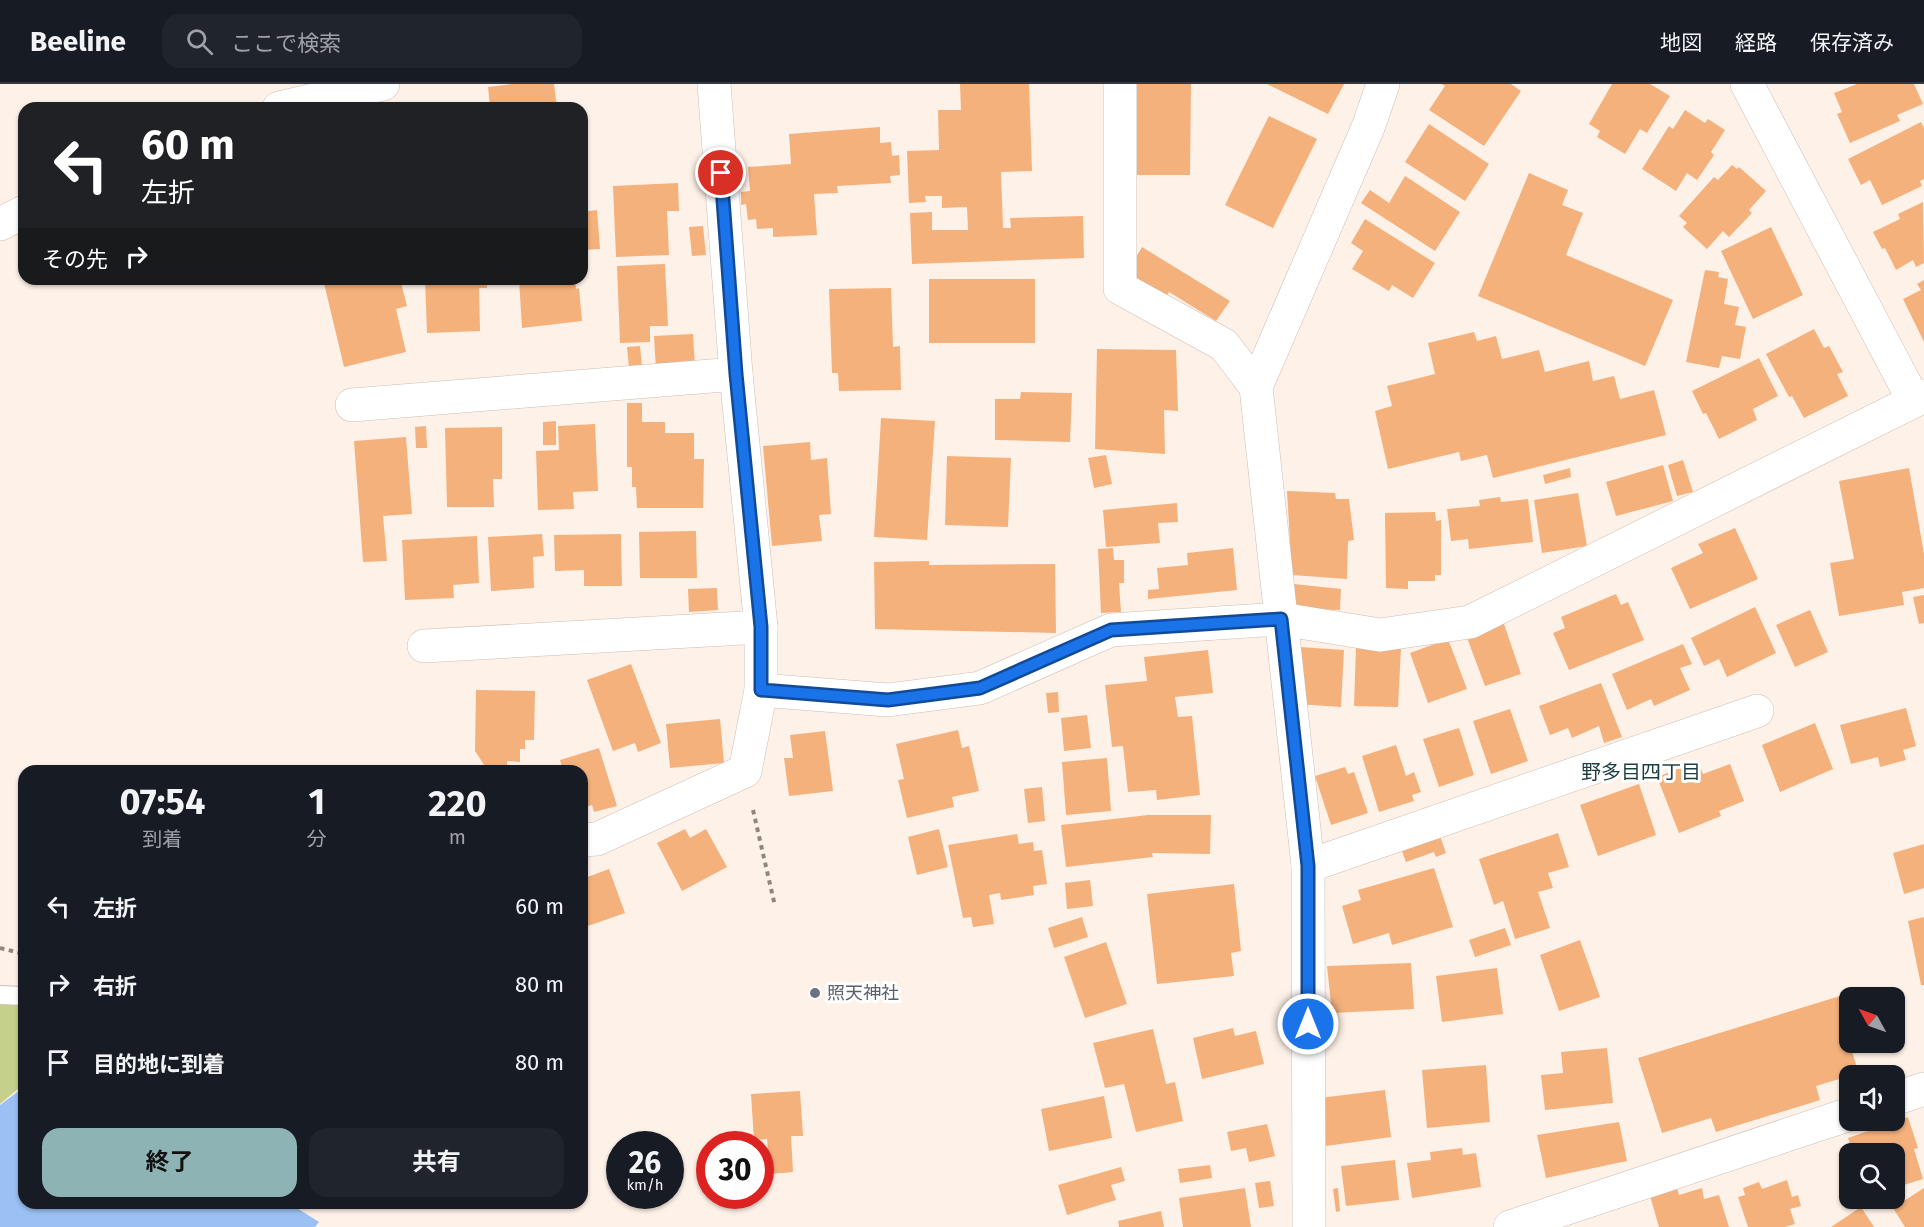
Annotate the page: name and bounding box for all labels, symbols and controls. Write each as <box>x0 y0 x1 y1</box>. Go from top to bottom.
search box <box>162 14 582 68</box>
text: Beeline <box>30 25 126 58</box>
icon: search <box>183 25 216 58</box>
text: ここで検索 <box>231 30 341 57</box>
text: 地図 <box>1660 30 1702 56</box>
text: 経路 <box>1735 30 1777 56</box>
text: 保存済み <box>1810 30 1894 56</box>
text: 60 m <box>141 120 235 170</box>
icon: left <box>42 126 120 204</box>
pin <box>695 147 746 198</box>
icon: arrive <box>704 156 737 189</box>
text: 左折 <box>141 177 195 209</box>
icon: right <box>120 240 153 273</box>
text: その先 <box>42 246 108 273</box>
district label: 野多目四丁目 <box>1581 760 1701 784</box>
text: 07:54 <box>119 780 205 824</box>
text: 1 <box>308 780 325 824</box>
text: 220 <box>428 782 487 826</box>
text: m <box>449 825 466 849</box>
text: 到着 <box>142 827 182 851</box>
text: 分 <box>307 827 327 851</box>
icon: left <box>42 890 75 923</box>
text: 60 m <box>515 893 564 920</box>
text: 左折 <box>93 895 137 922</box>
icon: right <box>42 968 75 1001</box>
text: 80 m <box>515 971 564 998</box>
text: 右折 <box>93 973 137 1000</box>
place label: 照天神社 <box>827 982 899 1004</box>
marker: 照天神社 <box>808 986 822 1000</box>
north arrow <box>1839 987 1905 1053</box>
map controls <box>1839 987 1905 1209</box>
position arrow <box>1276 992 1340 1056</box>
icon: arrive <box>42 1046 75 1079</box>
text: 80 m <box>515 1049 564 1076</box>
text: 目的地に到着 <box>93 1051 225 1078</box>
button: sound <box>1839 1065 1905 1131</box>
button: 終了 <box>42 1128 297 1197</box>
button: 共有 <box>309 1128 564 1197</box>
speed limit sign: 30 <box>696 1131 774 1209</box>
button: search <box>1839 1143 1905 1209</box>
text: 26 <box>629 1145 661 1181</box>
text: km/h <box>626 1176 664 1194</box>

